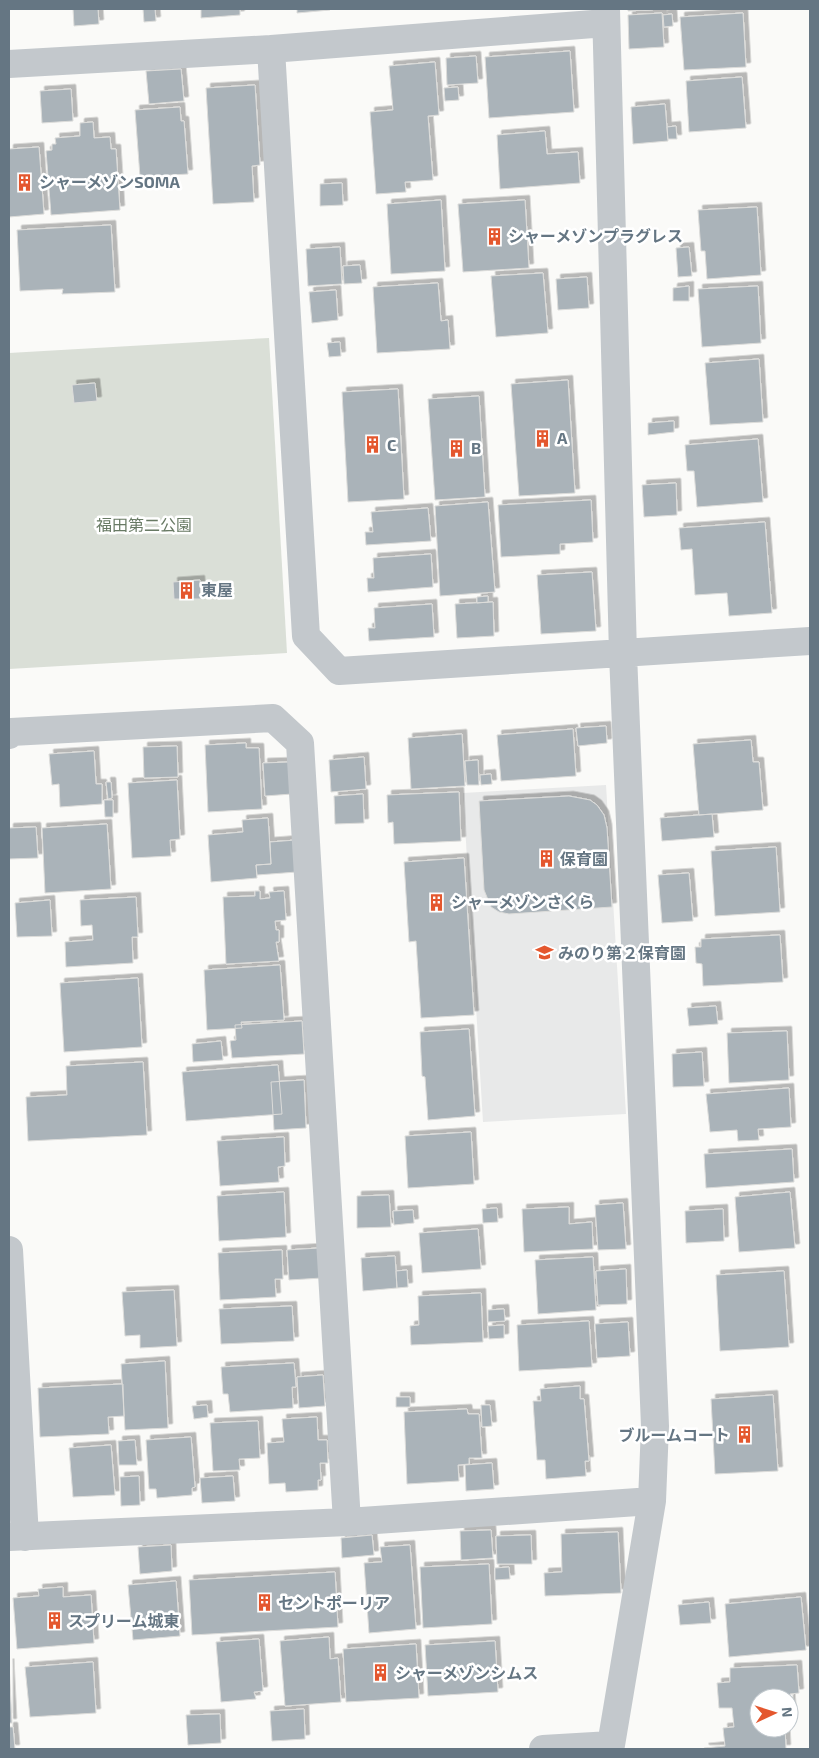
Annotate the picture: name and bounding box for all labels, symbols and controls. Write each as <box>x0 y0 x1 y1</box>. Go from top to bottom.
building icon: シャーメゾンSOMA <box>15 172 35 192</box>
place label: シャーメゾンSOMA <box>39 172 180 191</box>
building icon: シャーメゾンプラグレス <box>484 226 504 246</box>
place label: シャーメゾンプラグレス <box>508 226 683 245</box>
building icon: A <box>533 428 553 448</box>
place label: A <box>557 428 568 447</box>
building icon: C <box>363 435 383 455</box>
place label: C <box>387 435 396 454</box>
building icon: B <box>447 438 467 458</box>
place label: B <box>471 438 481 457</box>
park label: 福田第二公園 <box>96 515 192 534</box>
building icon: 東屋 <box>177 580 197 600</box>
place label: 東屋 <box>201 580 233 599</box>
building icon: 保育園 <box>536 849 556 869</box>
place label: 保育園 <box>560 849 608 868</box>
building icon: シャーメゾンさくら <box>427 892 447 912</box>
place label: シャーメゾンさくら <box>451 892 594 911</box>
school or university icon: みのり第２保育園 <box>534 943 554 963</box>
place label: みのり第２保育園 <box>558 943 686 962</box>
place label: ブルームコート <box>618 1425 730 1444</box>
building icon: ブルームコート <box>734 1425 754 1445</box>
building icon: セントポーリア <box>254 1593 274 1613</box>
place label: セントポーリア <box>278 1593 390 1612</box>
building icon: スプリーム城東 <box>44 1611 64 1631</box>
place label: スプリーム城東 <box>68 1611 180 1630</box>
building icon: シャーメゾンシムス <box>371 1663 391 1683</box>
place label: シャーメゾンシムス <box>395 1663 538 1682</box>
north arrow <box>749 1688 799 1738</box>
text: N <box>779 1706 796 1718</box>

